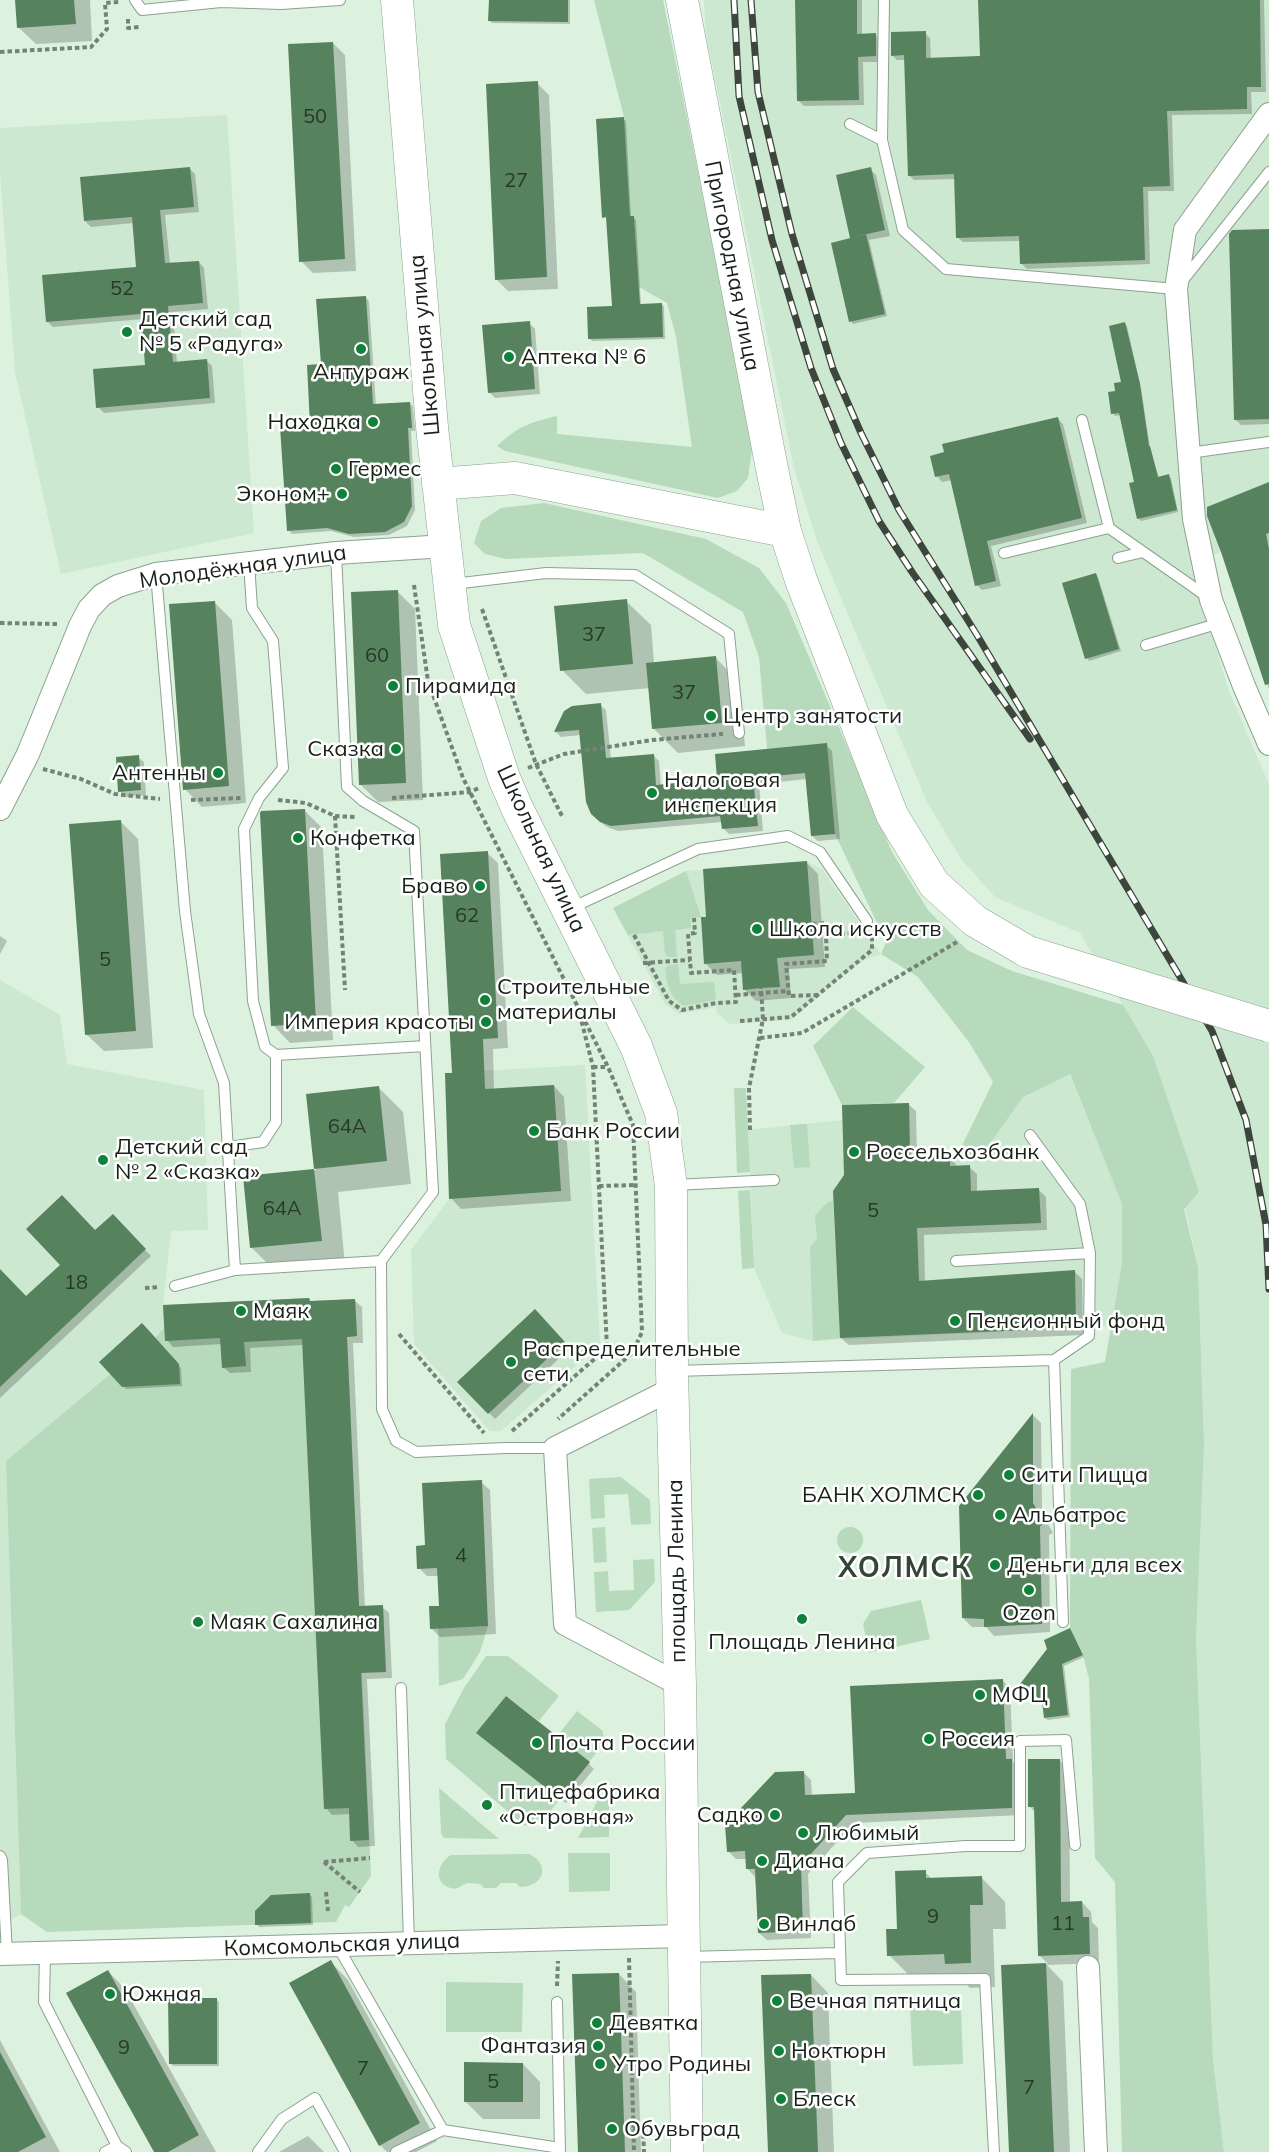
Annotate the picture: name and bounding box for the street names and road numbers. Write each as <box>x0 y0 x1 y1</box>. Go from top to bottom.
street label: Пригородная улица <box>699 158 765 374</box>
street label: Школьная улица <box>404 253 446 437</box>
street label: Молодёжная улица <box>138 539 348 595</box>
street label: Школьная улица <box>491 761 591 937</box>
street label: площадь Ленина <box>662 1479 692 1663</box>
street label: Комсомольская улица <box>223 1928 461 1962</box>

